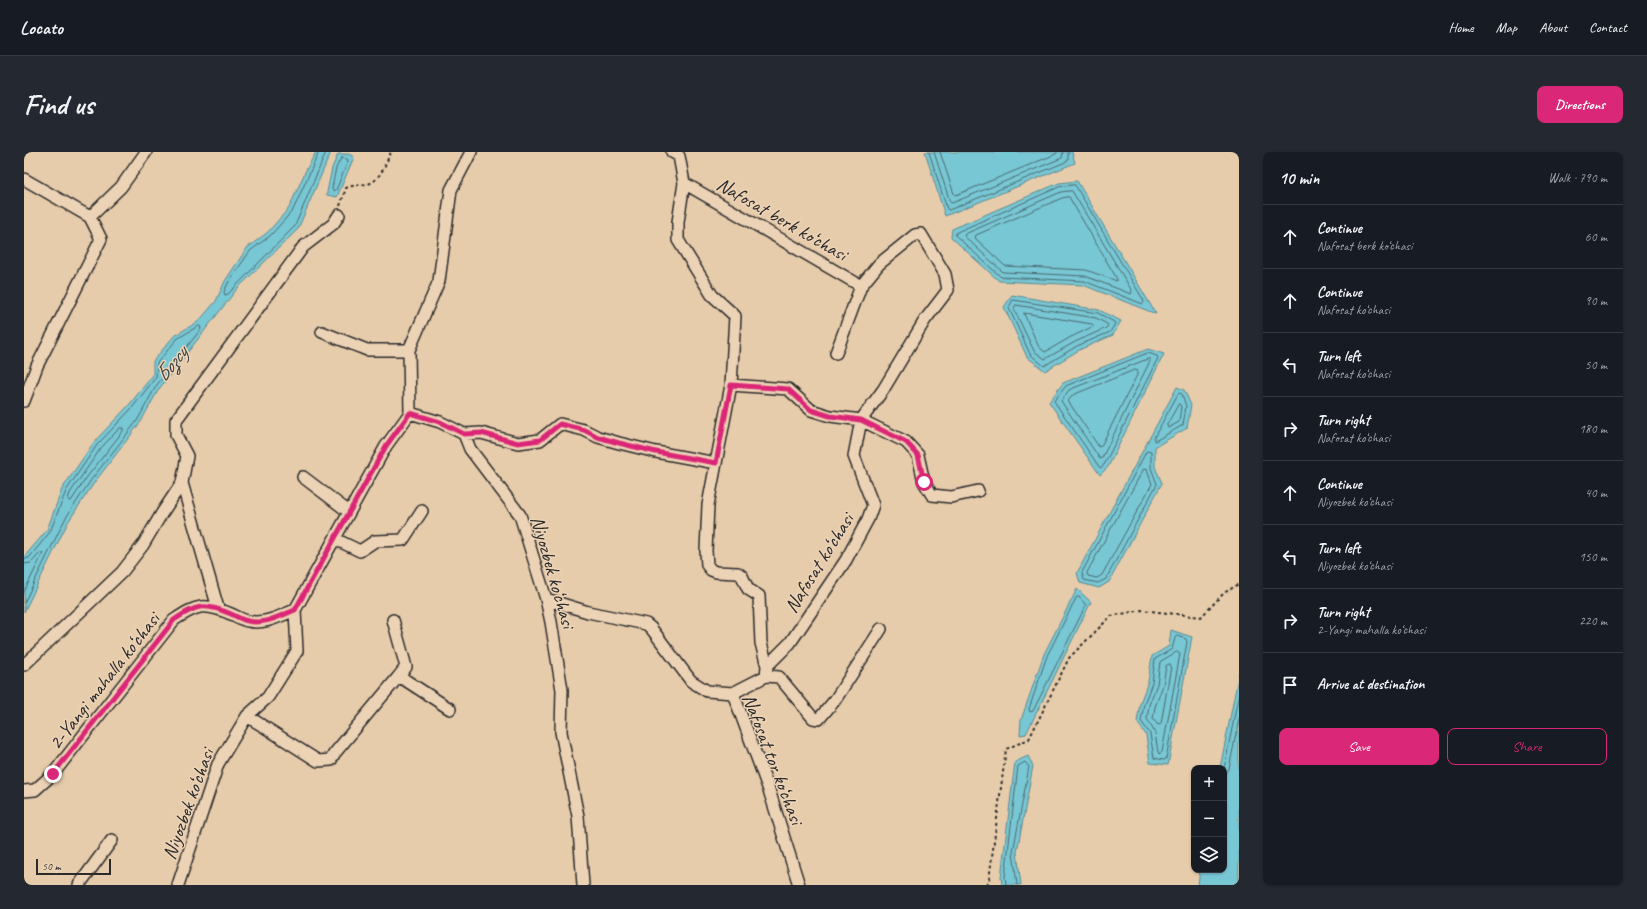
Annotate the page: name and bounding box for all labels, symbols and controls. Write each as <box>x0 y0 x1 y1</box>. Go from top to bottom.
text: Locato <box>20 16 63 40</box>
text: Home <box>1448 19 1474 36</box>
text: Map <box>1496 19 1517 36</box>
text: About <box>1539 19 1567 36</box>
text: Contact <box>1589 19 1627 36</box>
button: Directions <box>1537 86 1623 123</box>
text: Find us <box>24 87 94 122</box>
text: 10 min <box>1279 168 1319 189</box>
text: Walk · 790 m <box>1548 170 1607 186</box>
street label: Nafosat berk ko‘chasi <box>712 171 854 268</box>
text: Continue <box>1317 219 1362 238</box>
icon: ahead <box>1279 226 1301 248</box>
text: 60 m <box>1585 229 1607 245</box>
text: Nafosat berk ko‘chasi <box>1317 238 1412 254</box>
text: Continue <box>1317 283 1362 302</box>
icon: ahead <box>1279 290 1301 312</box>
text: 90 m <box>1585 293 1607 309</box>
text: Nafosat ko‘chasi <box>1317 302 1390 318</box>
water label: Бозсу <box>149 338 196 388</box>
text: Turn left <box>1317 347 1360 366</box>
icon: left <box>1279 354 1301 376</box>
text: 50 m <box>1585 357 1607 373</box>
text: Nafosat ko‘chasi <box>1317 366 1390 382</box>
text: Turn right <box>1317 411 1370 430</box>
icon: right <box>1279 418 1301 440</box>
text: 180 m <box>1579 421 1607 437</box>
text: Nafosat ko‘chasi <box>1317 430 1390 446</box>
route start <box>915 473 933 491</box>
text: Continue <box>1317 475 1362 494</box>
icon: ahead <box>1279 482 1301 504</box>
text: 40 m <box>1585 485 1607 501</box>
text: Niyozbek ko‘chasi <box>1317 494 1392 510</box>
street label: Nafosat ko‘chasi <box>779 507 861 617</box>
street label: Niyozbek ko‘chasi <box>525 513 582 633</box>
text: Turn left <box>1317 539 1360 558</box>
icon: left <box>1279 546 1301 568</box>
text: 150 m <box>1579 549 1607 565</box>
text: Niyozbek ko‘chasi <box>1317 558 1392 574</box>
text: Turn right <box>1317 603 1370 622</box>
street label: 2-Yangi mahalla ko‘chasi <box>43 606 167 754</box>
icon: right <box>1279 610 1301 632</box>
text: 220 m <box>1579 613 1607 629</box>
text: 2-Yangi mahalla ko‘chasi <box>1317 622 1425 638</box>
icon: arrive <box>1279 674 1301 696</box>
text: Arrive at destination <box>1317 675 1424 694</box>
street label: Nafosat tor ko‘chasi <box>737 690 810 830</box>
button: Save <box>1279 728 1439 765</box>
button: Share <box>1447 728 1607 765</box>
street label: Niyozbek ko‘chasi <box>156 743 220 863</box>
route end <box>44 765 62 783</box>
map controls <box>1191 765 1227 873</box>
button: + <box>1191 765 1227 801</box>
button: − <box>1191 801 1227 837</box>
button: layers <box>1191 837 1227 873</box>
scale bar <box>36 857 111 876</box>
text: 50 m <box>42 859 61 873</box>

